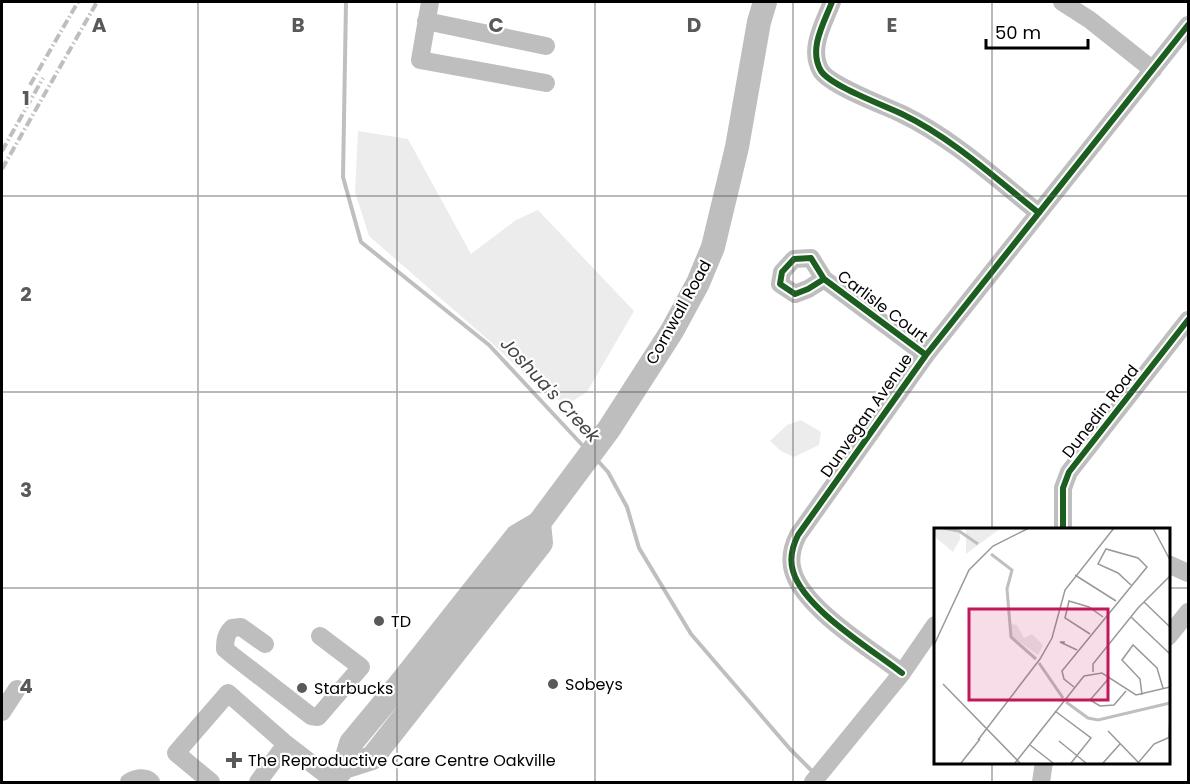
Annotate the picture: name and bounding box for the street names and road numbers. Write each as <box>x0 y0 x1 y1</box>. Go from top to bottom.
street label: Cornwall Road <box>640 256 717 369</box>
street label: Carlisle Court <box>833 265 933 348</box>
street label: Dunvegan Avenue <box>815 348 918 482</box>
street label: Dunedin Road <box>1057 360 1144 463</box>

